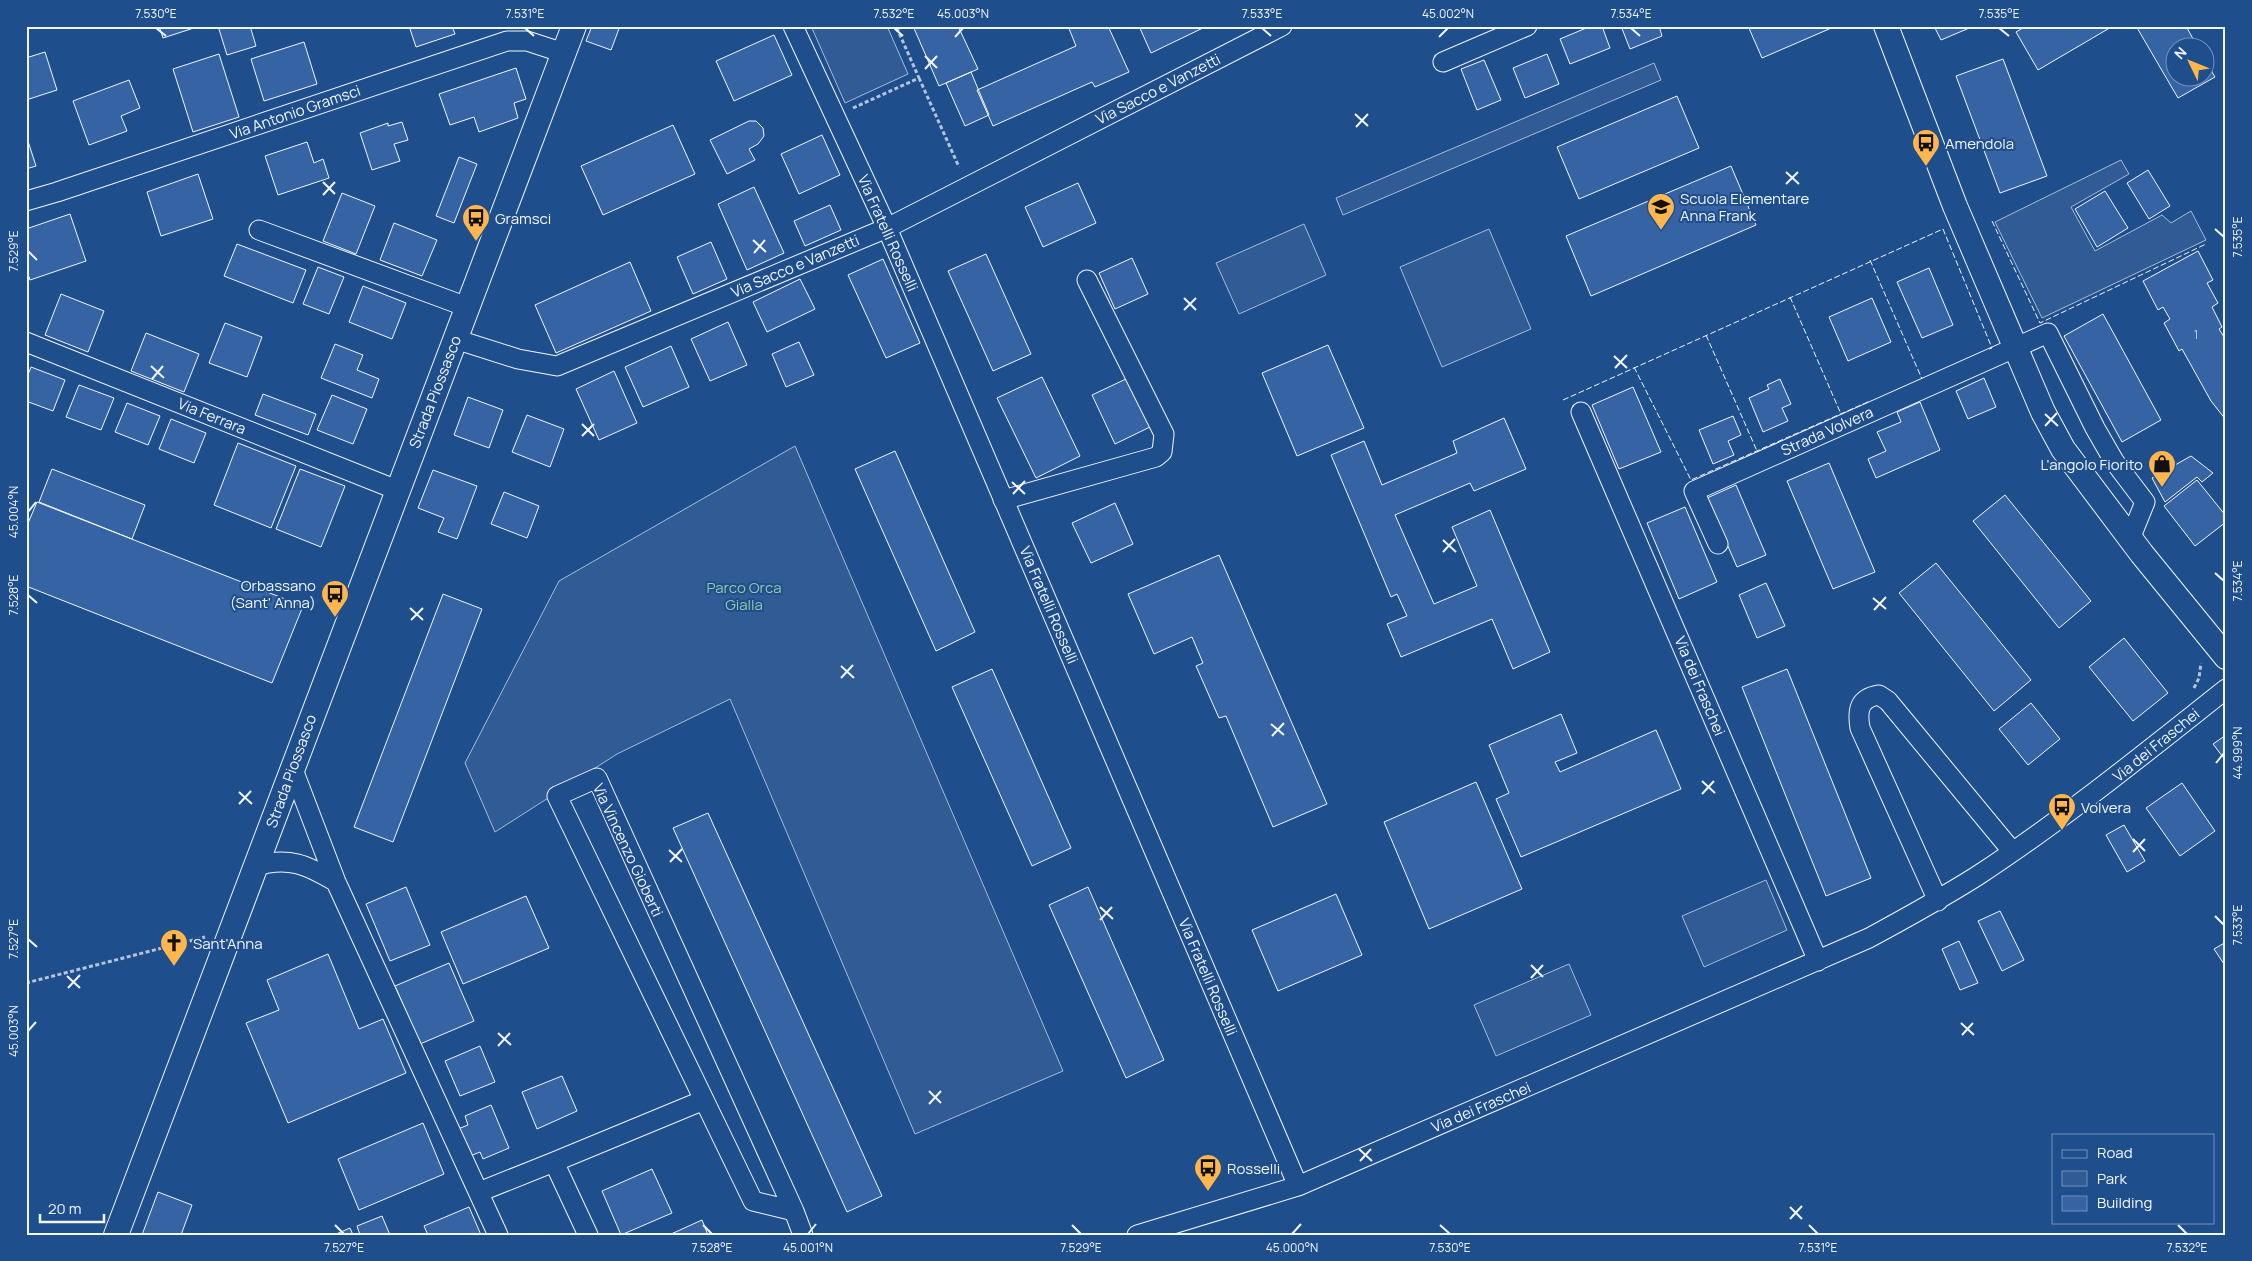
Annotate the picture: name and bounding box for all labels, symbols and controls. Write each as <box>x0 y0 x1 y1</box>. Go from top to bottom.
text: 7.530°E <box>135 5 177 22</box>
text: 7.531°E <box>506 5 545 22</box>
text: 7.532°E <box>874 5 915 22</box>
text: 45.003°N <box>937 5 989 22</box>
text: 7.533°E <box>1242 5 1283 22</box>
text: 45.002°N <box>1422 5 1474 22</box>
text: 7.534°E <box>1610 5 1652 22</box>
text: 7.535°E <box>1978 5 2020 22</box>
north arrow <box>2164 38 2214 88</box>
text: N <box>2170 43 2191 63</box>
street label: Via Sacco e Vanzetti <box>1092 48 1224 130</box>
street label: Via Antonio Gramsci <box>227 80 363 144</box>
bus stop icon: Amendola <box>1911 128 1941 167</box>
place label: Amendola <box>1945 133 2014 154</box>
street label: Via Fratelli Rosselli <box>853 171 923 295</box>
place label: Scuola Elementare Anna Frank <box>1680 188 1809 226</box>
school or university icon: Scuola Elementare Anna Frank <box>1646 192 1676 231</box>
bus stop icon: Gramsci <box>461 203 491 242</box>
place label: Gramsci <box>495 208 551 229</box>
text: 7.535°E <box>2229 216 2246 258</box>
text: 7.529°E <box>5 230 22 272</box>
street label: Via Sacco e Vanzetti <box>728 230 862 302</box>
house number: 1 <box>2194 326 2198 343</box>
street label: Strada Piossasco <box>404 332 466 451</box>
street label: Via Ferrara <box>175 393 249 439</box>
street label: Strada Volvera <box>1778 401 1876 461</box>
shop icon: L'angolo Fiorito <box>2147 449 2177 488</box>
place label: L'angolo Fiorito <box>2041 454 2143 475</box>
text: 45.004°N <box>5 486 22 538</box>
street label: Via Fratelli Rosselli <box>1015 543 1083 667</box>
text: 7.534°E <box>2229 560 2246 602</box>
text: 7.528°E <box>5 574 22 615</box>
place label: Orbassano (Sant' Anna) <box>230 575 316 613</box>
park label: Parco Orca Gialla <box>707 577 781 615</box>
bus stop icon: Orbassano (Sant' Anna) <box>320 579 350 618</box>
street label: Via dei Fraschei <box>1670 633 1730 739</box>
street label: Via dei Fraschei <box>2108 703 2204 787</box>
street label: Strada Piossasco <box>261 711 321 831</box>
text: 44.999°N <box>2229 726 2246 780</box>
street label: Via Vincenzo Gioberti <box>588 780 668 920</box>
bus stop icon: Volvera <box>2047 792 2077 831</box>
place label: Volvera <box>2081 797 2131 818</box>
text: 7.533°E <box>2229 904 2246 945</box>
street label: Via Fratelli Rosselli <box>1174 915 1242 1039</box>
text: 7.527°E <box>5 919 22 959</box>
church icon: Sant'Anna <box>159 928 189 967</box>
place label: Sant'Anna <box>193 933 263 954</box>
text: 45.003°N <box>5 1005 22 1057</box>
street label: Via dei Fraschei <box>1428 1077 1534 1137</box>
legend <box>2052 1134 2214 1224</box>
text: Road <box>2097 1142 2133 1163</box>
bus stop icon: Rosselli <box>1193 1153 1223 1192</box>
place label: Rosselli <box>1227 1158 1280 1179</box>
text: Park <box>2097 1168 2127 1189</box>
scale bar <box>40 1191 104 1223</box>
text: Building <box>2097 1192 2152 1213</box>
text: 20 m <box>48 1198 81 1219</box>
text: 7.527°E <box>324 1239 364 1256</box>
text: 7.528°E <box>692 1239 733 1256</box>
text: 45.001°N <box>783 1239 833 1256</box>
text: 7.529°E <box>1060 1239 1102 1256</box>
text: 45.000°N <box>1266 1239 1318 1256</box>
text: 7.530°E <box>1429 1239 1471 1256</box>
text: 7.531°E <box>1799 1239 1838 1256</box>
text: 7.532°E <box>2167 1239 2208 1256</box>

